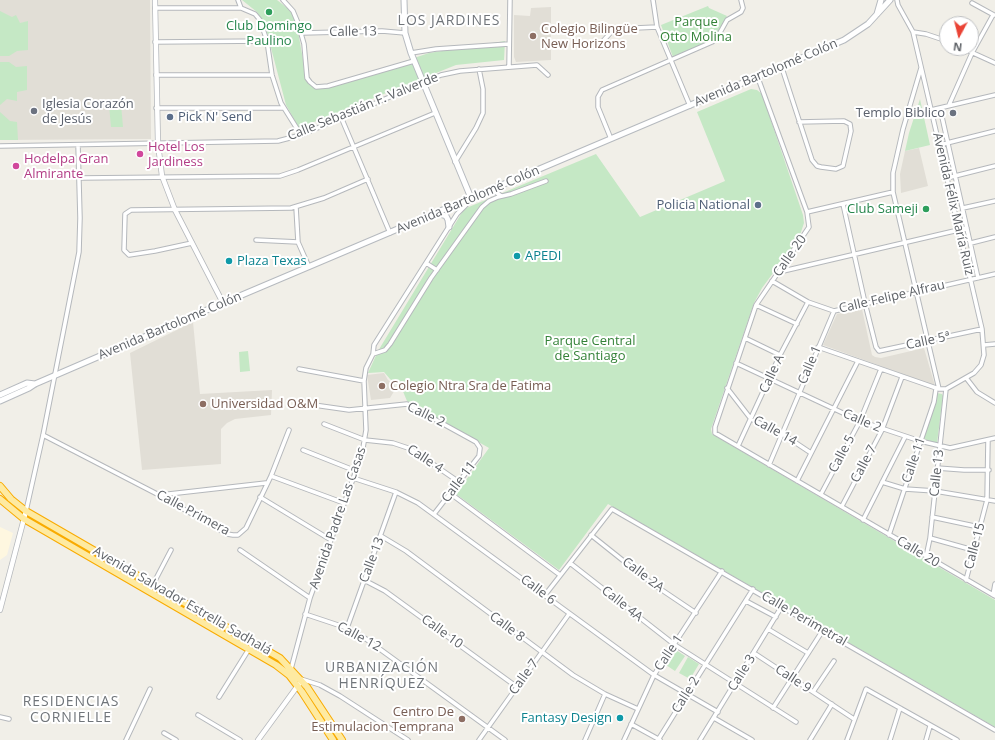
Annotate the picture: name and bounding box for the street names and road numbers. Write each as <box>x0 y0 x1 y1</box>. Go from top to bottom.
street label: Calle 13 <box>329 24 377 40</box>
street label: Avenida Bartolomé Colón <box>692 36 840 110</box>
street label: Calle Sebastián F. Valverde <box>285 70 441 144</box>
street label: Avenida Félix María Ruiz <box>929 131 977 277</box>
street label: Avenida Bartolomé Colón <box>394 163 542 237</box>
street label: Calle 20 <box>770 232 810 280</box>
street label: Calle Felipe Alfrau <box>838 277 946 317</box>
street label: Avenida Bartolomé Colón <box>96 289 244 363</box>
street label: Calle 5ª <box>905 329 951 353</box>
street label: Calle 1 <box>795 344 825 386</box>
street label: Calle A <box>756 352 788 396</box>
street label: Calle 2 <box>405 399 447 431</box>
street label: Calle 2 <box>841 406 883 436</box>
street label: Calle 14 <box>750 413 800 449</box>
street label: Calle 5 <box>826 433 858 475</box>
street label: Calle 11 <box>899 435 929 485</box>
street label: Calle 4 <box>404 442 446 476</box>
street label: Calle 7 <box>848 443 880 485</box>
street label: Avenida Padre Las Casas <box>306 445 370 591</box>
street label: Calle 13 <box>927 449 947 497</box>
street label: Calle 11 <box>438 458 480 506</box>
street label: Calle Primera <box>154 487 232 539</box>
street label: Calle 15 <box>961 521 989 571</box>
street label: Calle 20 <box>894 533 942 571</box>
street label: Calle 13 <box>356 535 388 585</box>
street label: Avenida Salvador Estrella Sadhalá <box>90 543 274 659</box>
street label: Calle 2A <box>619 554 667 596</box>
street label: Calle 6 <box>517 572 559 608</box>
street label: Calle 4A <box>598 583 646 625</box>
street label: Calle Perimetral <box>758 588 850 650</box>
street label: Calle 8 <box>486 609 528 645</box>
street label: Calle 10 <box>418 612 466 652</box>
street label: Calle 12 <box>334 619 384 655</box>
street label: Calle 1 <box>651 632 687 674</box>
street label: Calle 3 <box>725 652 759 694</box>
street label: Calle 7 <box>506 656 542 698</box>
street label: Calle 9 <box>772 662 814 696</box>
street label: Calle 2 <box>669 674 703 716</box>

